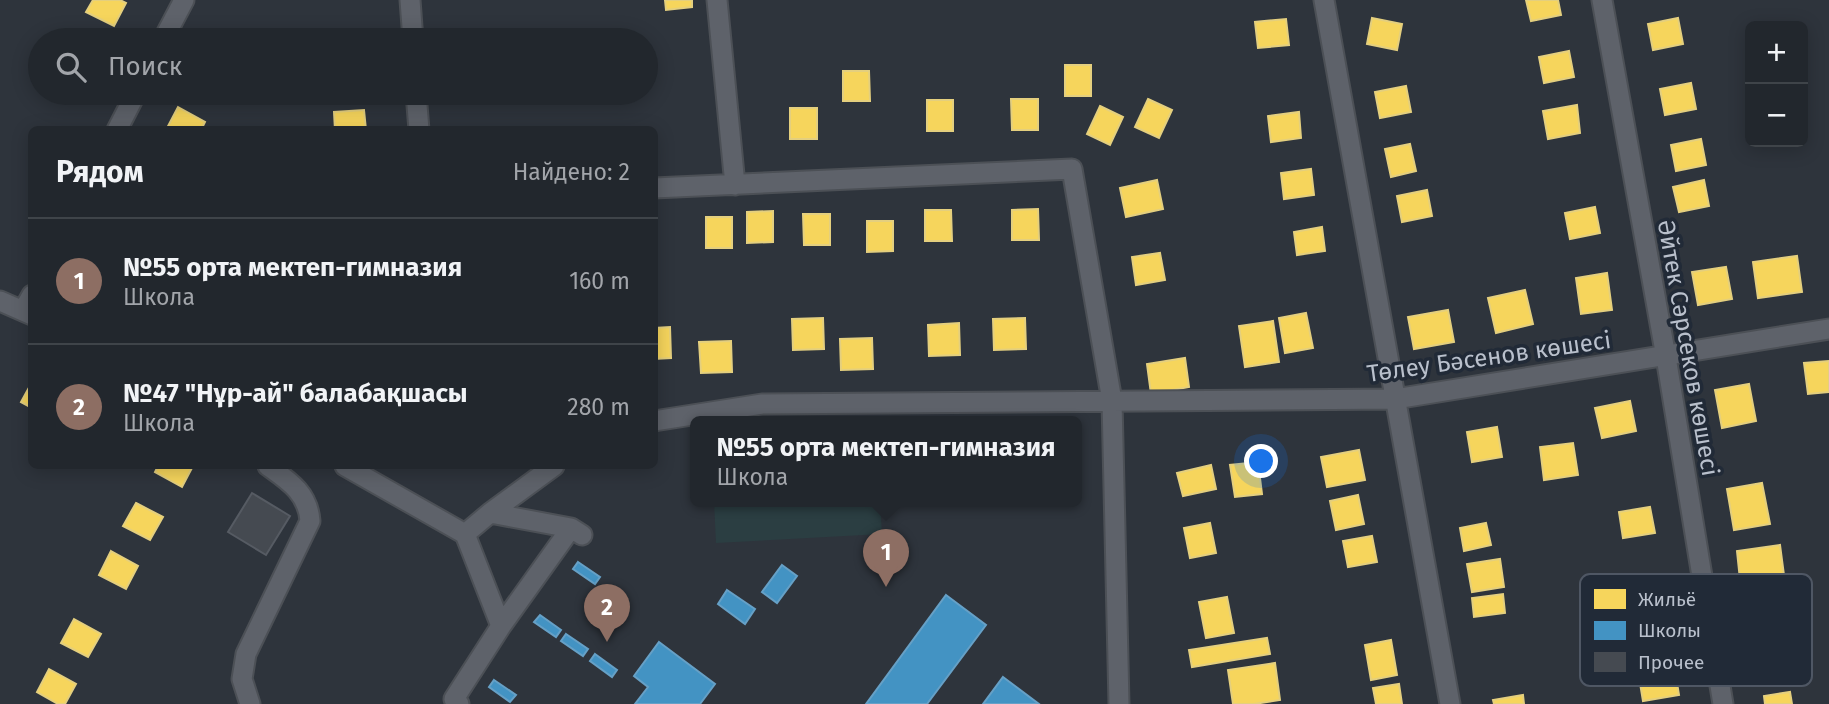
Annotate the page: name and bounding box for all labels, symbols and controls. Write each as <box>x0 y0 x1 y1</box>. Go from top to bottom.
map controls <box>1745 21 1808 147</box>
button: + <box>1745 21 1808 84</box>
search box <box>28 28 658 105</box>
icon: search <box>52 48 90 86</box>
text: Поиск <box>108 51 182 82</box>
button: − <box>1745 84 1808 147</box>
text: Рядом <box>56 154 144 190</box>
text: Найдено: 2 <box>513 158 630 186</box>
street label: Әйтек Сәрсеков көшесі <box>1652 218 1724 478</box>
text: №55 орта мектеп-гимназия <box>123 252 462 283</box>
text: 1 <box>74 267 84 295</box>
text: 160 m <box>569 267 630 295</box>
text: Школа <box>123 283 195 311</box>
street label: Төлеу Бәсенов көшесі <box>1365 326 1613 388</box>
text: №47 "Нұр-ай" балабақшасы <box>123 378 468 409</box>
text: 2 <box>73 393 85 421</box>
text: 280 m <box>567 393 630 421</box>
text: Школа <box>123 409 195 437</box>
popup <box>690 416 1082 507</box>
text: №55 орта мектеп-гимназия <box>716 432 1056 463</box>
your location <box>1244 444 1278 478</box>
text: Школа <box>716 463 788 491</box>
pin: 1 <box>863 529 909 587</box>
legend <box>1580 574 1812 686</box>
pin: 2 <box>584 584 630 642</box>
text: Жильё <box>1638 588 1696 611</box>
text: Школы <box>1638 619 1701 642</box>
text: Прочее <box>1638 651 1704 674</box>

